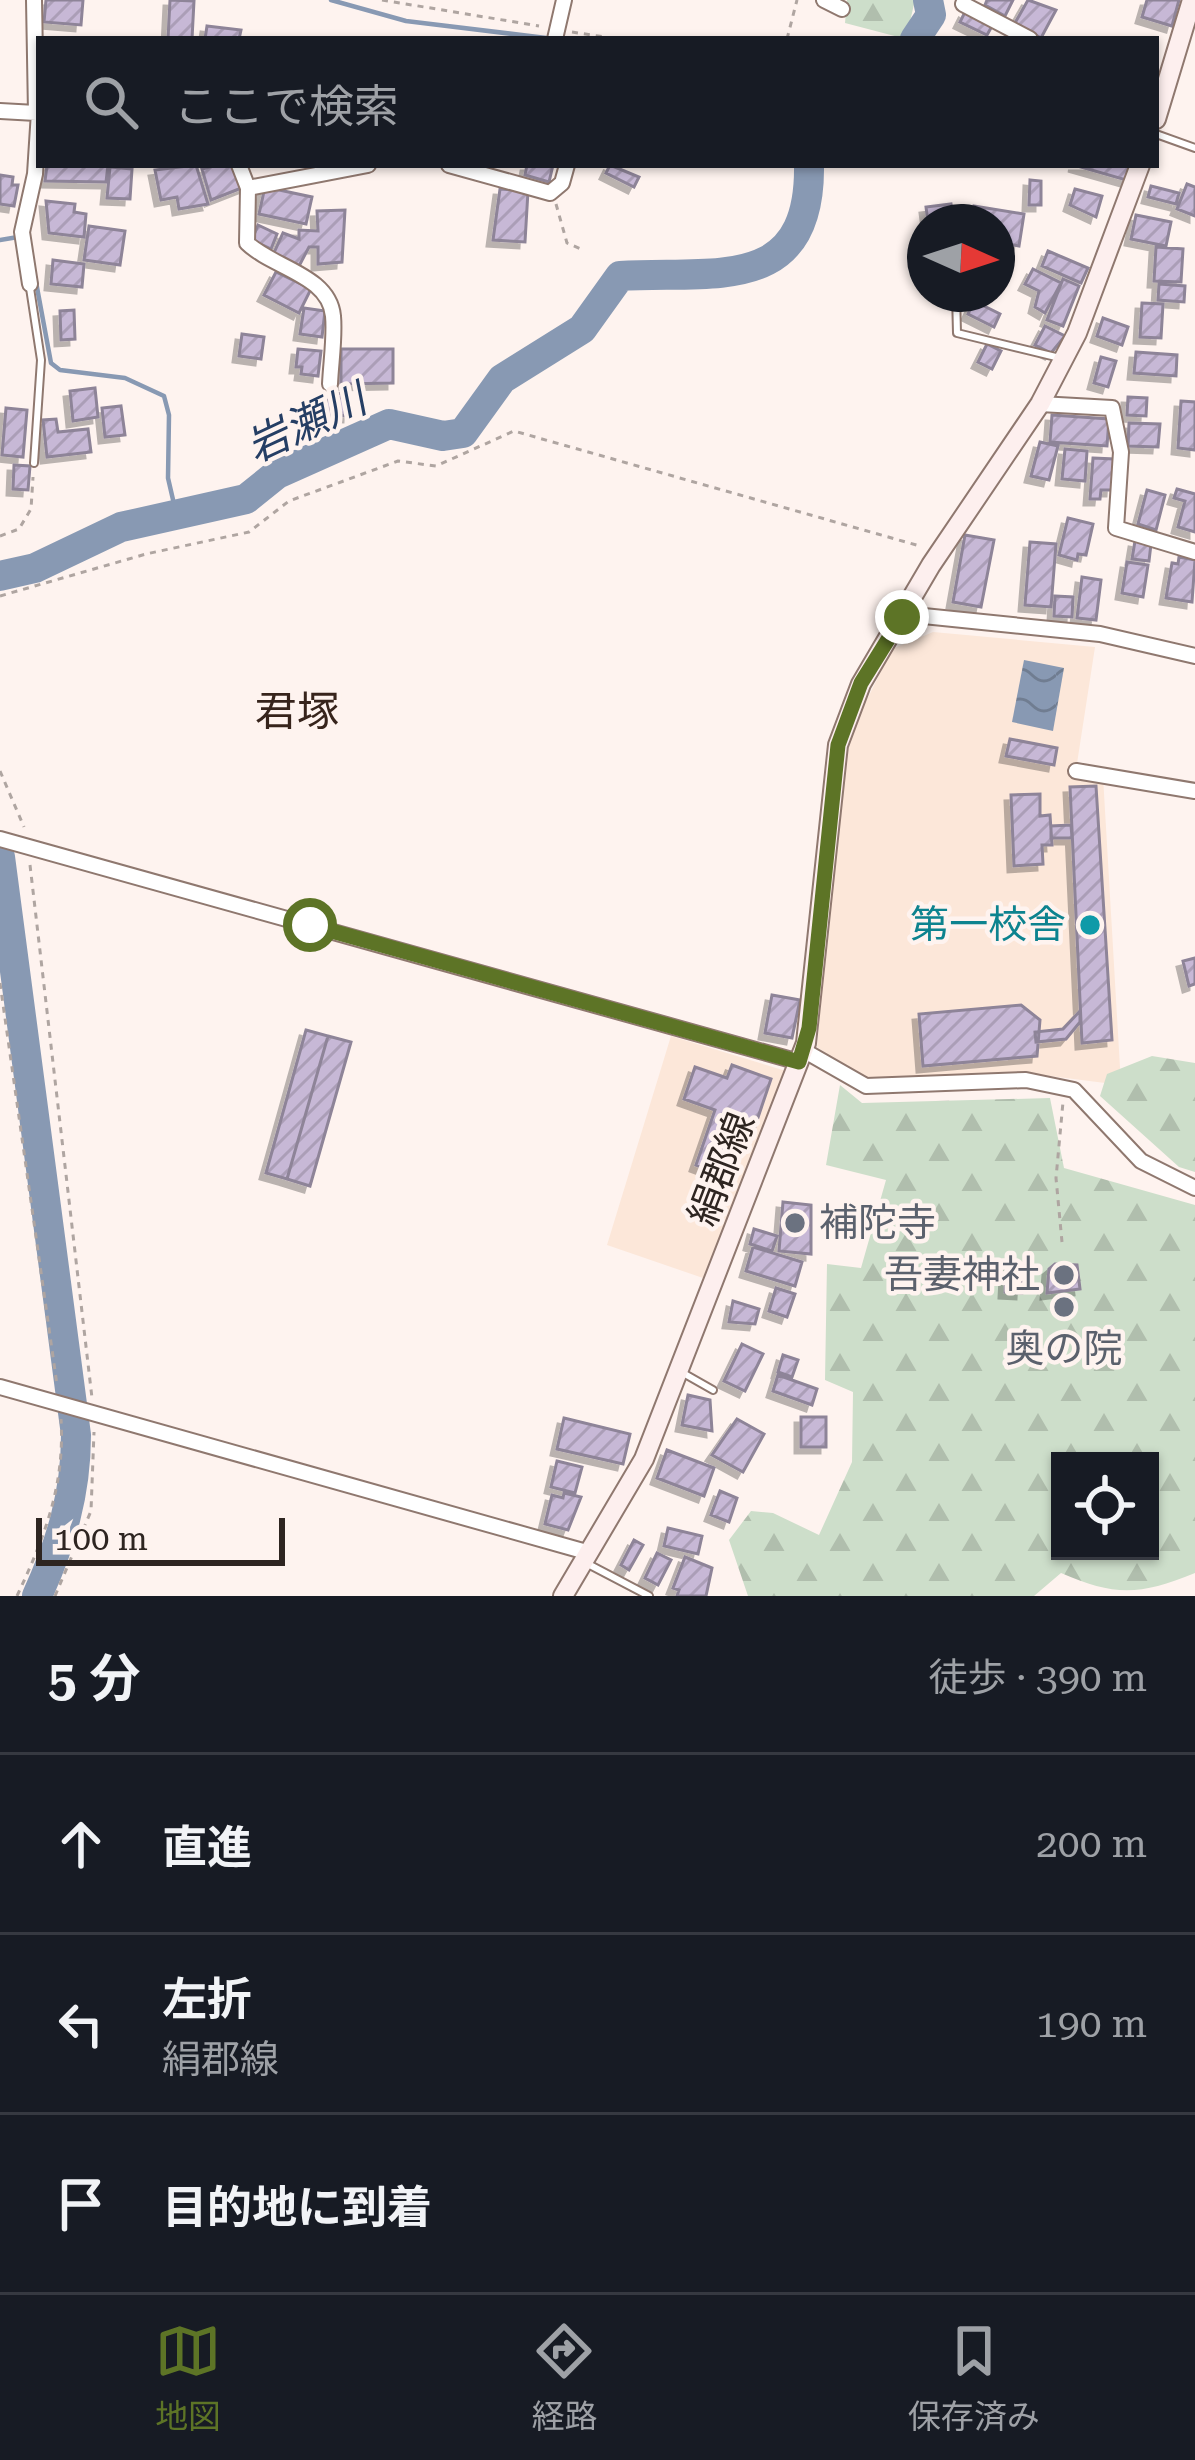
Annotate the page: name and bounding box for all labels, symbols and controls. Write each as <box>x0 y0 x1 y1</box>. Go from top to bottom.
search box <box>36 36 1159 168</box>
icon: search <box>78 69 144 135</box>
text: ここで検索 <box>174 80 399 133</box>
north arrow <box>907 204 1015 312</box>
water label: 岩瀬川 <box>239 372 377 472</box>
route end <box>875 590 929 644</box>
district label: 君塚 <box>255 687 339 736</box>
route start <box>283 898 337 952</box>
place label: 第一校舎 <box>910 902 1066 948</box>
marker: 第一校舎 <box>1077 912 1103 938</box>
street label: 絹郡線 <box>680 1106 764 1232</box>
place label: 補陀寺 <box>819 1200 936 1246</box>
marker: 補陀寺 <box>782 1210 808 1236</box>
place label: 吾妻神社 <box>884 1252 1040 1298</box>
marker: 吾妻神社 <box>1051 1262 1077 1288</box>
marker: 奥の院 <box>1051 1294 1077 1320</box>
place label: 奥の院 <box>1005 1326 1123 1372</box>
map controls <box>1051 1452 1159 1560</box>
button: locate <box>1051 1452 1159 1560</box>
scale bar <box>36 1512 285 1565</box>
text: 100 m <box>54 1519 148 1558</box>
text: 5 分 <box>48 1649 140 1708</box>
text: 徒歩 · 390 m <box>928 1655 1147 1701</box>
icon: ahead <box>48 1811 114 1877</box>
text: 直進 <box>162 1821 252 1874</box>
text: 200 m <box>1036 1821 1147 1867</box>
text: 左折 <box>162 1973 252 2026</box>
icon: left <box>48 1991 114 2057</box>
text: 190 m <box>1036 2001 1147 2047</box>
text: 絹郡線 <box>162 2037 279 2083</box>
icon: arrive <box>48 2171 114 2237</box>
text: 目的地に到着 <box>162 2181 432 2234</box>
tab: 地図 <box>155 2318 221 2438</box>
tab: 経路 <box>531 2318 597 2438</box>
tab: 保存済み <box>908 2318 1040 2438</box>

